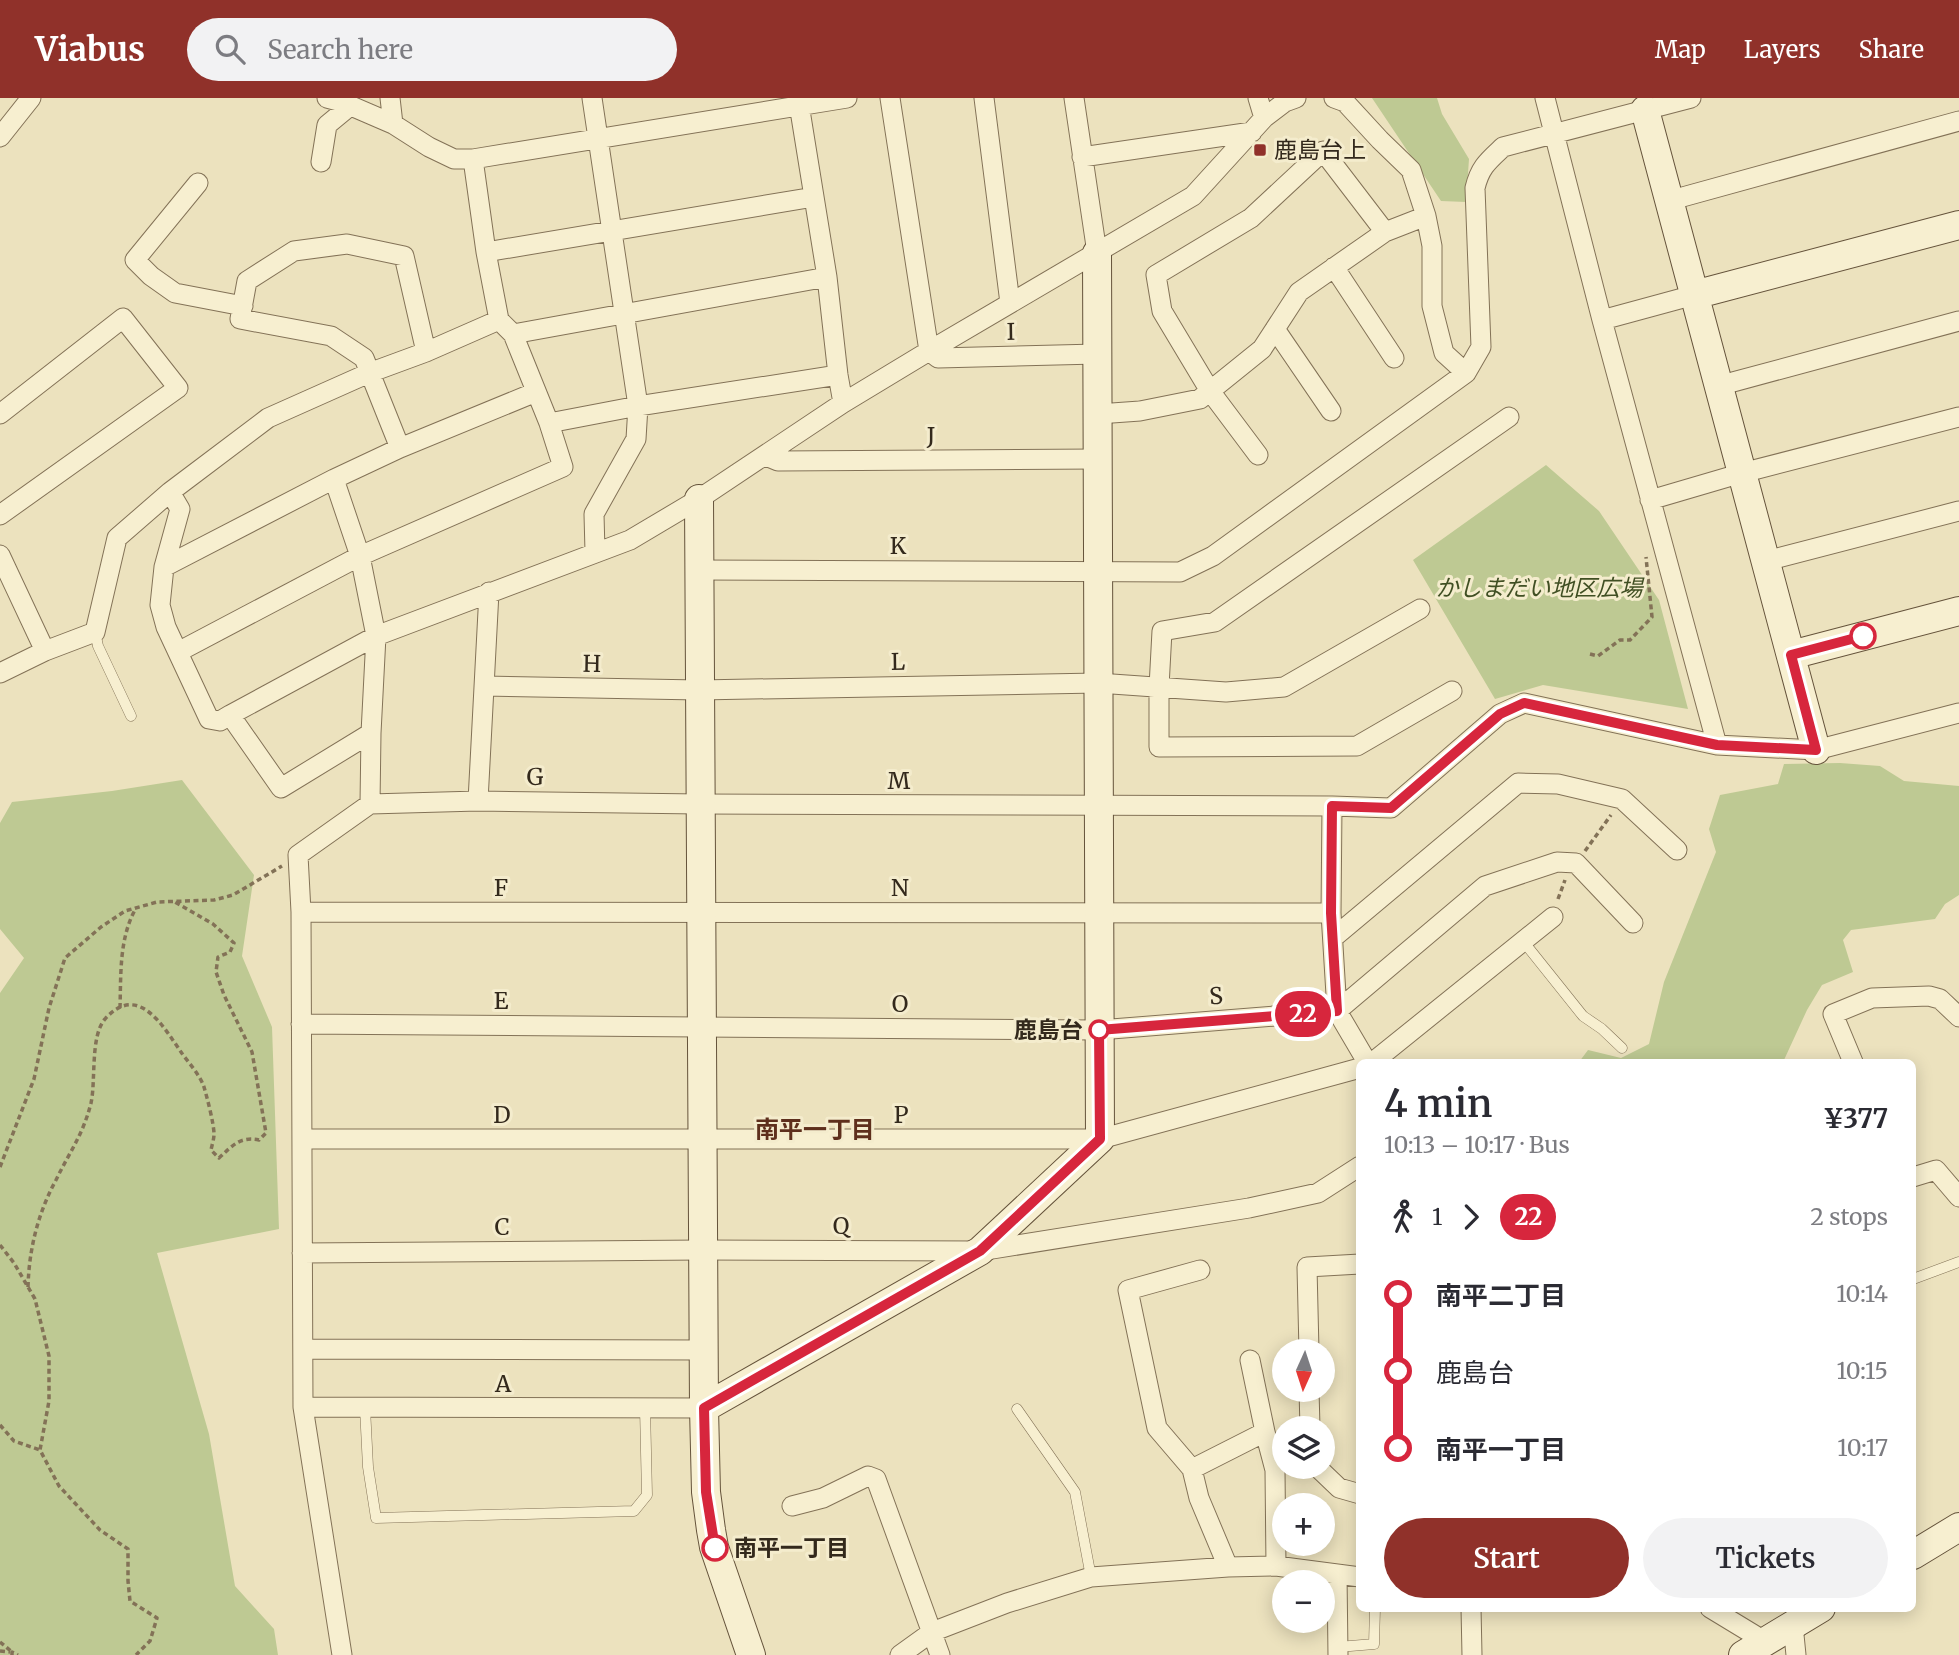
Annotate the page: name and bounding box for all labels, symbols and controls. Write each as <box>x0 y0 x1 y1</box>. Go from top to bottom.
search box <box>187 18 677 81</box>
text: Viabus <box>35 29 145 70</box>
icon: search <box>211 30 249 68</box>
text: Search here <box>267 33 413 66</box>
text: Map <box>1655 34 1706 65</box>
text: Layers <box>1744 34 1820 65</box>
text: Share <box>1858 34 1924 65</box>
place label: 鹿島台上 <box>1274 135 1366 164</box>
marker: 鹿島台上 <box>1252 142 1268 158</box>
street label: I <box>1006 317 1016 346</box>
street label: J <box>926 421 935 450</box>
street label: K <box>890 531 907 560</box>
park label: かしまだい地区広場 <box>1436 573 1646 602</box>
unlabelled marker <box>1850 623 1876 649</box>
street label: L <box>891 647 905 676</box>
street label: H <box>582 649 602 678</box>
street label: G <box>526 762 544 791</box>
street label: M <box>888 766 911 795</box>
street label: F <box>494 873 508 902</box>
street label: N <box>891 873 909 902</box>
street label: S <box>1208 981 1224 1010</box>
street label: E <box>494 986 509 1015</box>
street label: O <box>892 989 908 1018</box>
line badge: 22 <box>1272 991 1334 1037</box>
text: 22 <box>1289 998 1317 1029</box>
place label: 鹿島台 <box>1014 1015 1083 1044</box>
marker: 鹿島台 <box>1089 1020 1109 1040</box>
text: 4 min <box>1384 1080 1493 1127</box>
street label: D <box>493 1100 511 1129</box>
street label: P <box>894 1100 909 1129</box>
text: ¥377 <box>1823 1102 1888 1135</box>
district label: 南平一丁目 <box>755 1114 875 1145</box>
text: 10:13 – 10:17 · Bus <box>1384 1130 1570 1159</box>
icon: walk <box>1384 1198 1422 1236</box>
icon: forward <box>1452 1198 1490 1236</box>
text: 22 <box>1514 1201 1542 1232</box>
text: 1 <box>1432 1202 1442 1231</box>
text: 2 stops <box>1810 1202 1888 1231</box>
street label: Q <box>833 1211 852 1240</box>
street label: C <box>494 1212 510 1241</box>
text: 南平二丁目 <box>1436 1279 1566 1312</box>
text: 10:14 <box>1836 1279 1888 1308</box>
north arrow <box>1272 1339 1335 1402</box>
map controls <box>1272 1339 1335 1633</box>
text: 鹿島台 <box>1436 1356 1514 1389</box>
text: 10:15 <box>1836 1356 1888 1385</box>
street label: A <box>494 1369 512 1398</box>
button: layers <box>1272 1416 1335 1479</box>
text: 南平一丁目 <box>1436 1433 1566 1466</box>
text: 10:17 <box>1837 1433 1888 1462</box>
button: + <box>1272 1493 1335 1556</box>
button: Start <box>1384 1518 1629 1598</box>
button: Tickets <box>1643 1518 1888 1598</box>
place label: 南平一丁目 <box>734 1533 849 1562</box>
marker: 南平一丁目 <box>702 1535 728 1561</box>
button: − <box>1272 1570 1335 1633</box>

